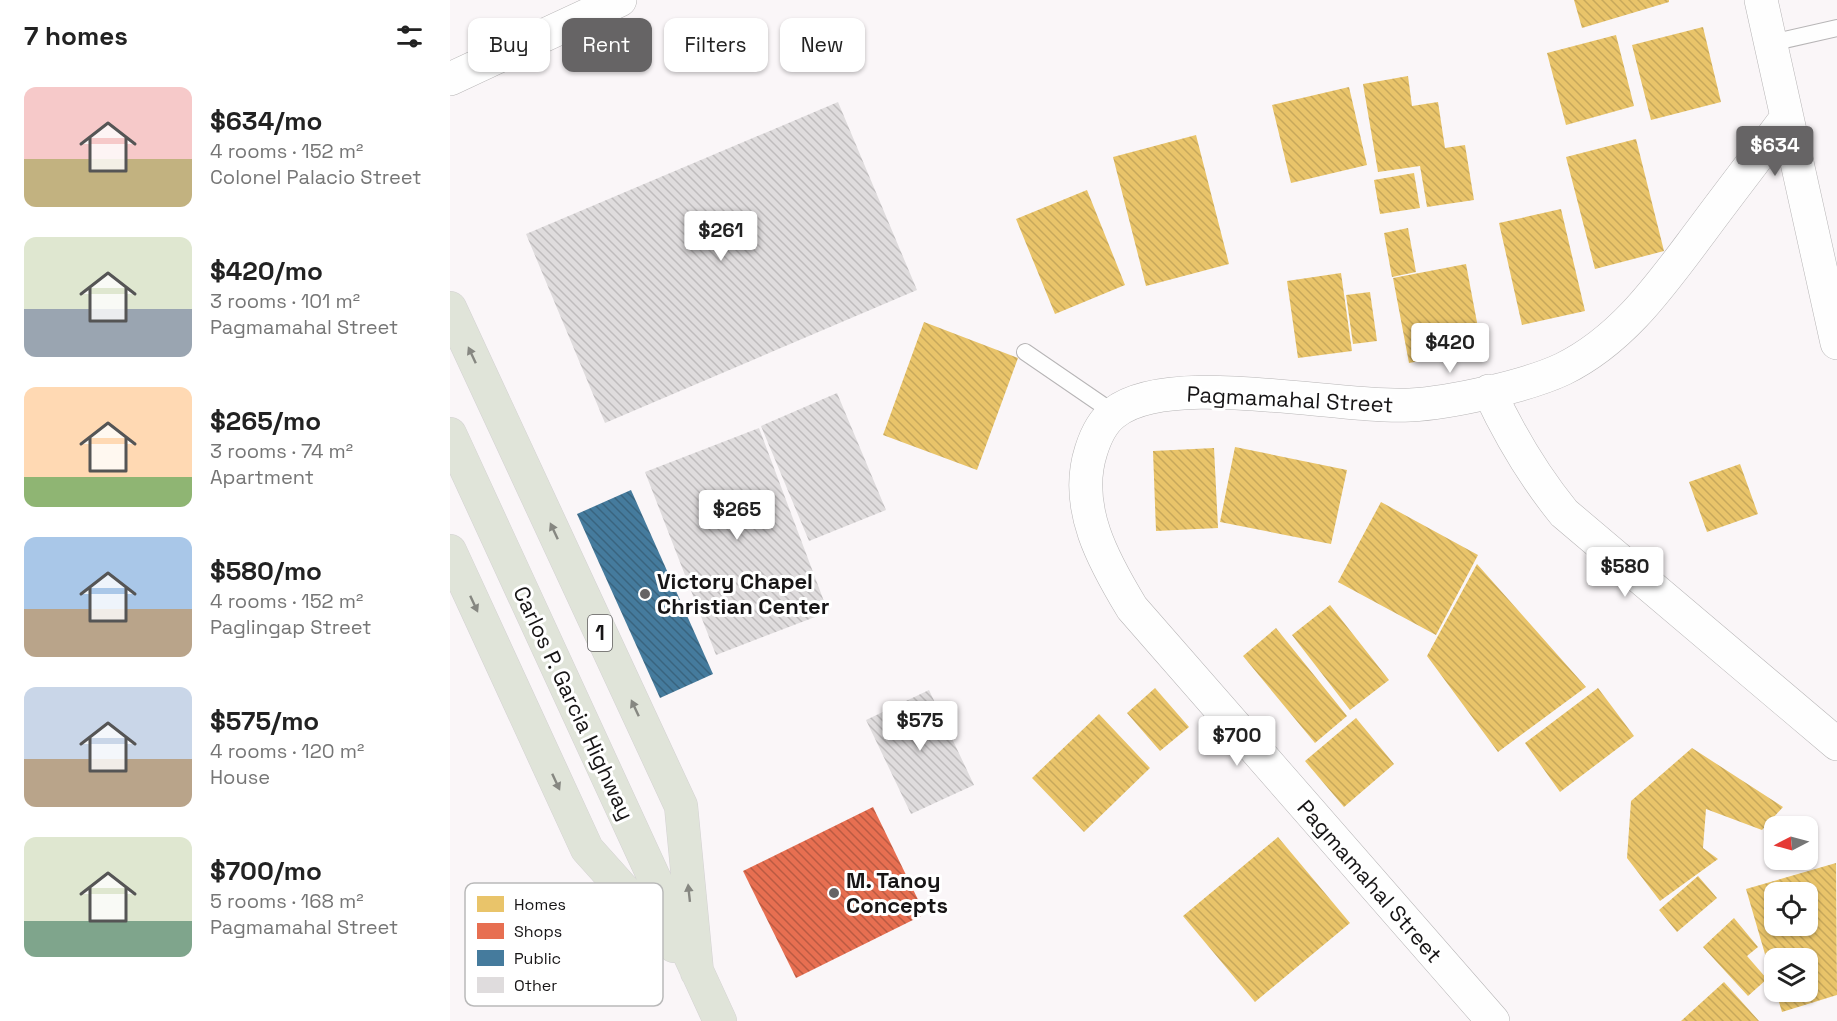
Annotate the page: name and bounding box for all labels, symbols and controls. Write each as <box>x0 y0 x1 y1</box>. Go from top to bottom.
chip: Buy <box>468 18 550 72</box>
chip: Rent <box>562 18 652 72</box>
chip: Filters <box>664 18 768 72</box>
chip: New <box>780 18 865 72</box>
text: 7 homes <box>24 19 128 53</box>
icon: filters <box>393 20 426 53</box>
text: $634/mo <box>210 104 322 138</box>
icon: home <box>72 111 144 183</box>
pin: $634 <box>1739 126 1811 177</box>
text: $634 <box>1750 132 1800 158</box>
text: 4 rooms · 152 m² <box>210 138 363 164</box>
text: Colonel Palacio Street <box>210 164 422 190</box>
pin: $261 <box>685 211 757 262</box>
text: $261 <box>698 217 744 243</box>
text: $420/mo <box>210 254 323 288</box>
icon: home <box>72 261 144 333</box>
text: 3 rooms · 101 m² <box>210 288 360 314</box>
text: Pagmamahal Street <box>210 314 398 340</box>
pin: $420 <box>1414 323 1486 374</box>
text: $420 <box>1425 329 1475 355</box>
one-way arrow <box>467 346 476 363</box>
street label: Pagmamahal Street <box>1186 380 1394 418</box>
text: $265/mo <box>210 404 321 438</box>
icon: home <box>72 411 144 483</box>
text: 3 rooms · 74 m² <box>210 438 353 464</box>
text: Apartment <box>210 464 314 490</box>
pin: $265 <box>701 490 773 541</box>
text: $265 <box>713 496 761 522</box>
one-way arrow <box>549 523 558 540</box>
pin: $580 <box>1589 547 1661 598</box>
text: $580 <box>1600 553 1650 579</box>
text: $580/mo <box>210 554 322 588</box>
icon: home <box>72 561 144 633</box>
place label: Victory Chapel Christian Center <box>657 567 830 620</box>
street label: Carlos P. Garcia Highway <box>507 581 641 825</box>
marker: Victory Chapel Christian Center <box>638 587 652 601</box>
text: 4 rooms · 152 m² <box>210 588 363 614</box>
one-way arrow <box>470 596 479 613</box>
text: Paglingap Street <box>210 614 371 640</box>
road number: 1 <box>588 615 612 651</box>
one-way arrow <box>631 700 640 717</box>
pin: $575 <box>884 701 956 752</box>
text: $575/mo <box>210 704 319 738</box>
text: $575 <box>897 707 943 733</box>
icon: home <box>72 711 144 783</box>
pin: $700 <box>1201 716 1273 767</box>
text: $700 <box>1212 722 1262 748</box>
text: 4 rooms · 120 m² <box>210 738 364 764</box>
text: House <box>210 764 270 790</box>
one-way arrow <box>551 773 560 790</box>
street label: Pagmamahal Street <box>1292 794 1448 968</box>
north arrow <box>1764 816 1818 870</box>
map controls <box>1764 816 1818 1002</box>
text: $700/mo <box>210 854 322 888</box>
icon: home <box>72 861 144 933</box>
place label: M. Tanoy Concepts <box>846 866 948 919</box>
button: locate <box>1764 882 1818 936</box>
legend <box>465 883 663 1006</box>
one-way arrow <box>684 884 694 903</box>
marker: M. Tanoy Concepts <box>827 886 841 900</box>
text: 5 rooms · 168 m² <box>210 888 364 914</box>
text: Homes <box>514 894 566 915</box>
text: Pagmamahal Street <box>210 914 398 940</box>
text: Shops <box>514 921 562 942</box>
text: Public <box>514 948 561 969</box>
button: layers <box>1764 948 1818 1002</box>
text: Other <box>514 975 557 996</box>

